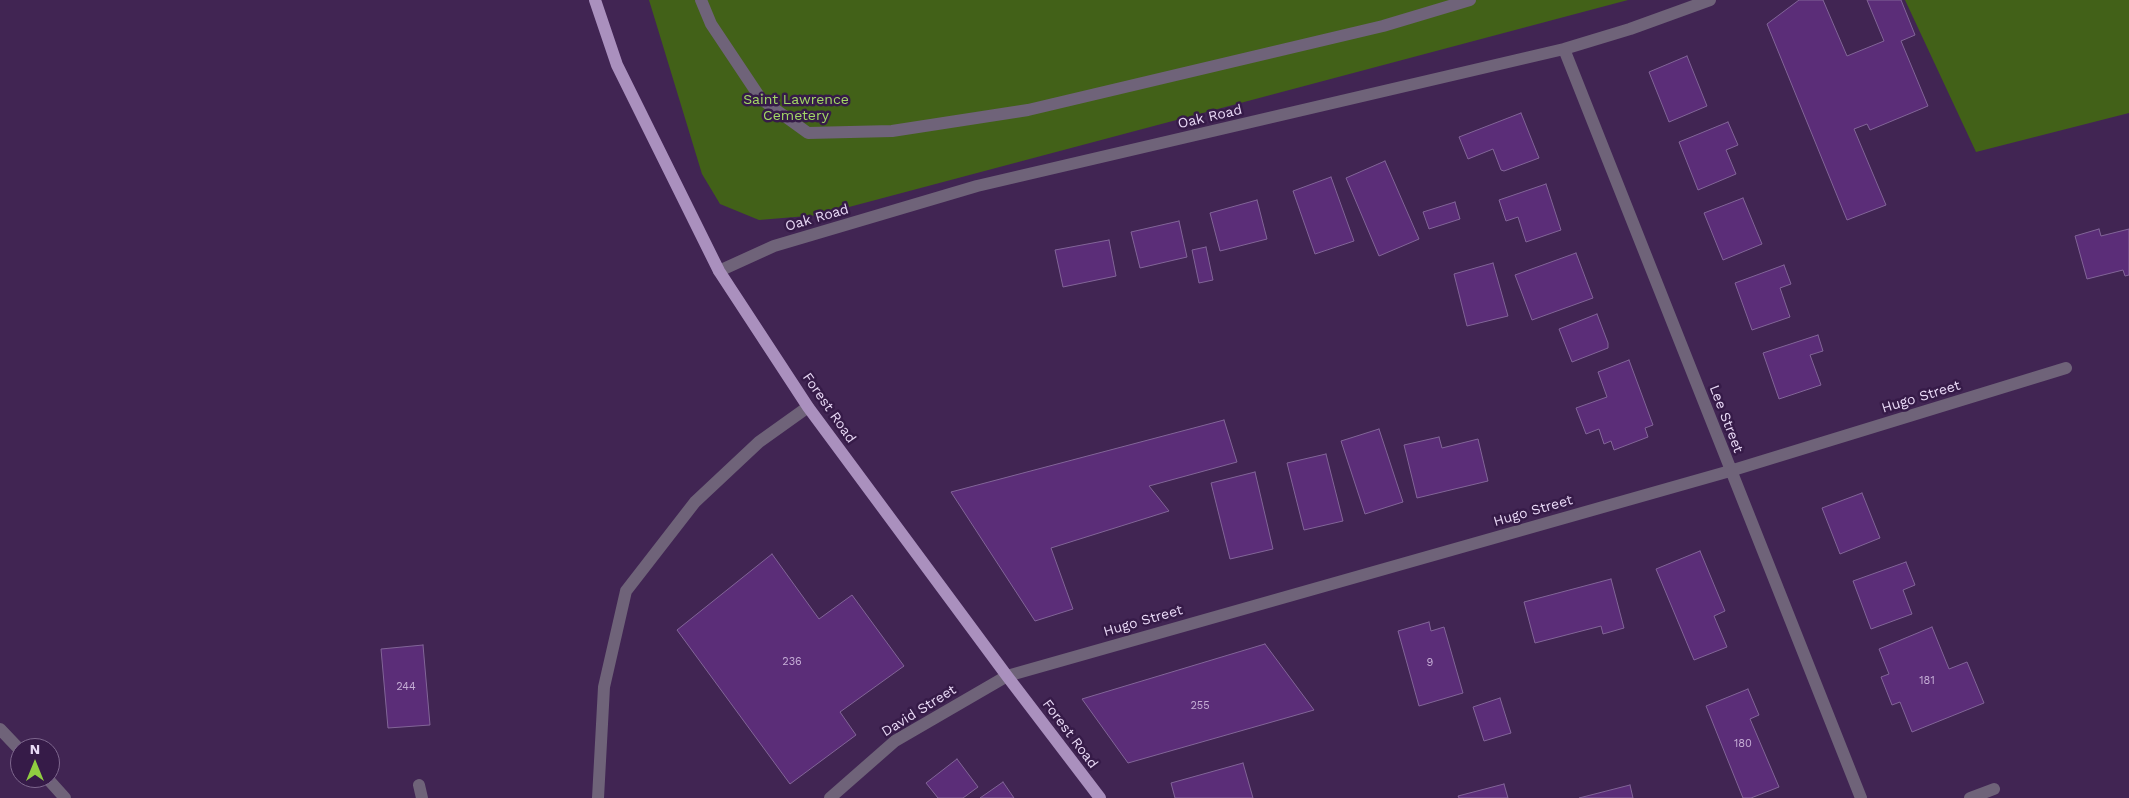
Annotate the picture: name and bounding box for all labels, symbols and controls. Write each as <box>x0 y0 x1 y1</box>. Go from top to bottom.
park label: Saint Lawrence Cemetery <box>743 92 849 124</box>
street label: Oak Road <box>1176 101 1244 133</box>
street label: Oak Road <box>783 201 851 235</box>
street label: Forest Road <box>799 370 859 446</box>
street label: Hugo Street <box>1880 377 1962 417</box>
street label: Lee Street <box>1705 383 1747 455</box>
street label: Hugo Street <box>1491 492 1575 530</box>
street label: Hugo Street <box>1101 602 1185 640</box>
house number: 236 <box>782 655 802 669</box>
house number: 9 <box>1427 656 1433 670</box>
house number: 181 <box>1919 674 1935 688</box>
house number: 244 <box>396 680 416 694</box>
street label: David Street <box>879 681 959 741</box>
street label: Forest Road <box>1039 696 1101 772</box>
house number: 255 <box>1190 699 1210 713</box>
house number: 180 <box>1734 737 1752 751</box>
north arrow <box>10 738 60 788</box>
text: N <box>30 741 40 757</box>

